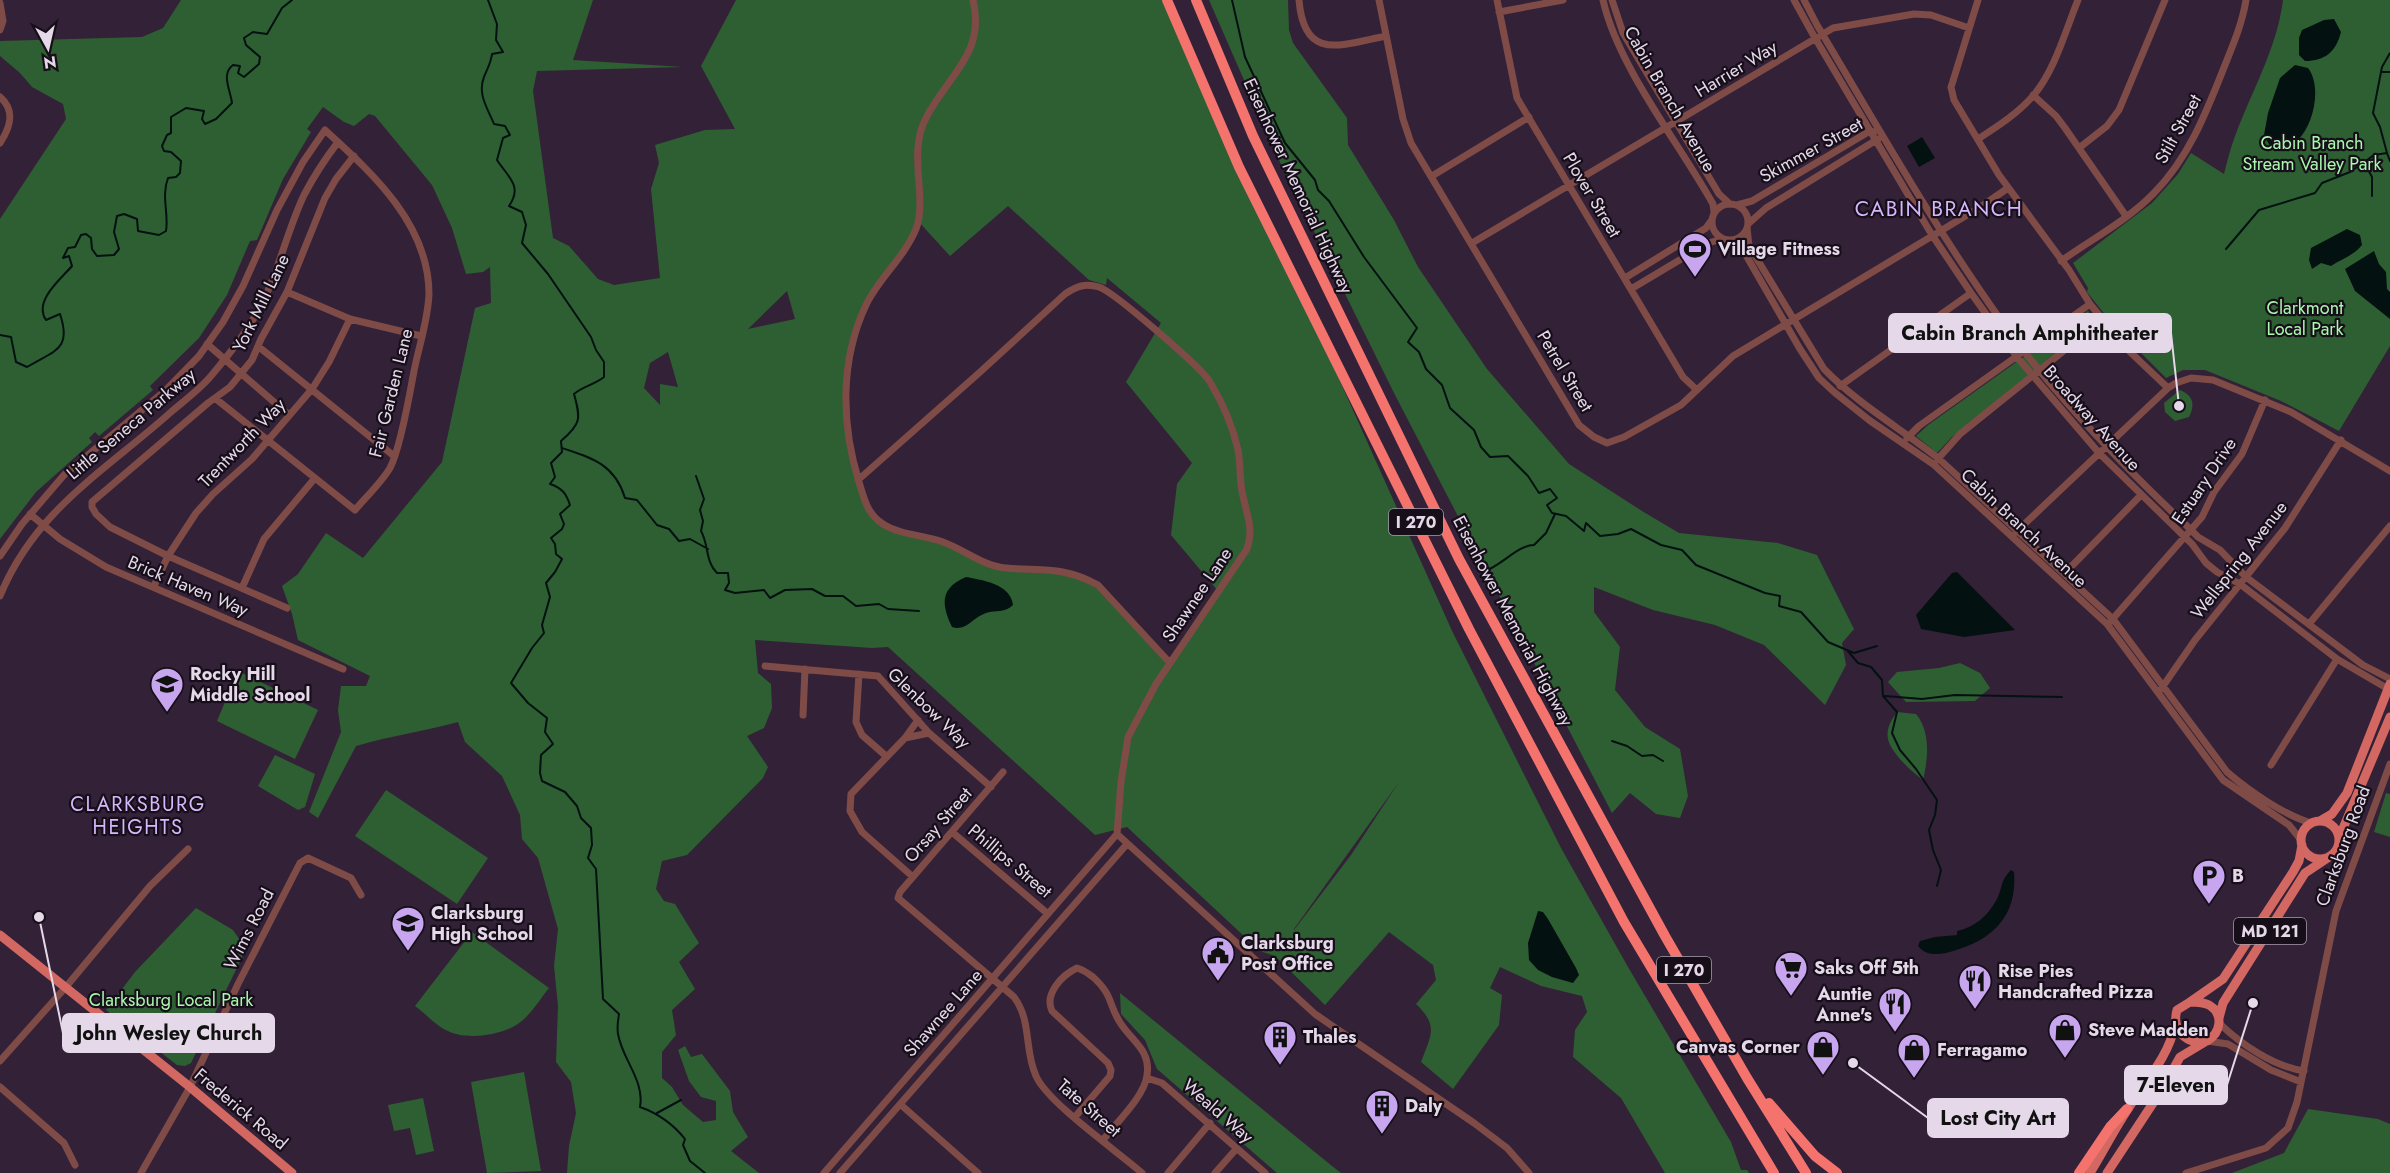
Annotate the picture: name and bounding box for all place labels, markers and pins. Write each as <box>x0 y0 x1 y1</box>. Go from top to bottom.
sports icon: Village Fitness <box>1677 231 1713 278</box>
place label: Village Fitness <box>1717 236 1840 262</box>
callout: Cabin Branch Amphitheater <box>1889 314 2171 352</box>
place label: Rocky Hill Middle School <box>190 661 310 708</box>
school or university icon: Rocky Hill Middle School <box>149 666 185 713</box>
parking icon: B <box>2191 858 2227 905</box>
place label: B <box>2232 863 2244 889</box>
place label: Clarksburg High School <box>431 900 533 947</box>
school or university icon: Clarksburg High School <box>390 905 426 952</box>
place label: Clarksburg Post Office <box>1241 930 1334 977</box>
public building icon: Clarksburg Post Office <box>1200 935 1236 982</box>
supermarket icon: Saks Off 5th <box>1773 950 1809 997</box>
place label: Saks Off 5th <box>1814 955 1919 981</box>
place label: Rise Pies Handcrafted Pizza <box>1998 958 2153 1005</box>
restaurant icon: Rise Pies Handcrafted Pizza <box>1957 963 1993 1010</box>
place label: Auntie Anne's <box>1815 981 1872 1028</box>
restaurant icon: Auntie Anne's <box>1877 986 1913 1033</box>
shop icon: Steve Madden <box>2047 1012 2083 1059</box>
callout: John Wesley Church <box>63 1014 274 1052</box>
place label: Steve Madden <box>2088 1017 2209 1043</box>
building icon: Thales <box>1262 1019 1298 1066</box>
place label: Thales <box>1303 1024 1356 1050</box>
shop icon: Canvas Corner <box>1805 1029 1841 1076</box>
shop icon: Ferragamo <box>1896 1032 1932 1079</box>
place label: Canvas Corner <box>1676 1034 1801 1060</box>
place label: Ferragamo <box>1937 1037 2028 1063</box>
callout: 7-Eleven <box>2125 1066 2227 1104</box>
building icon: Daly <box>1364 1088 1400 1135</box>
place label: Daly <box>1405 1093 1443 1119</box>
callout: Lost City Art <box>1928 1099 2068 1137</box>

